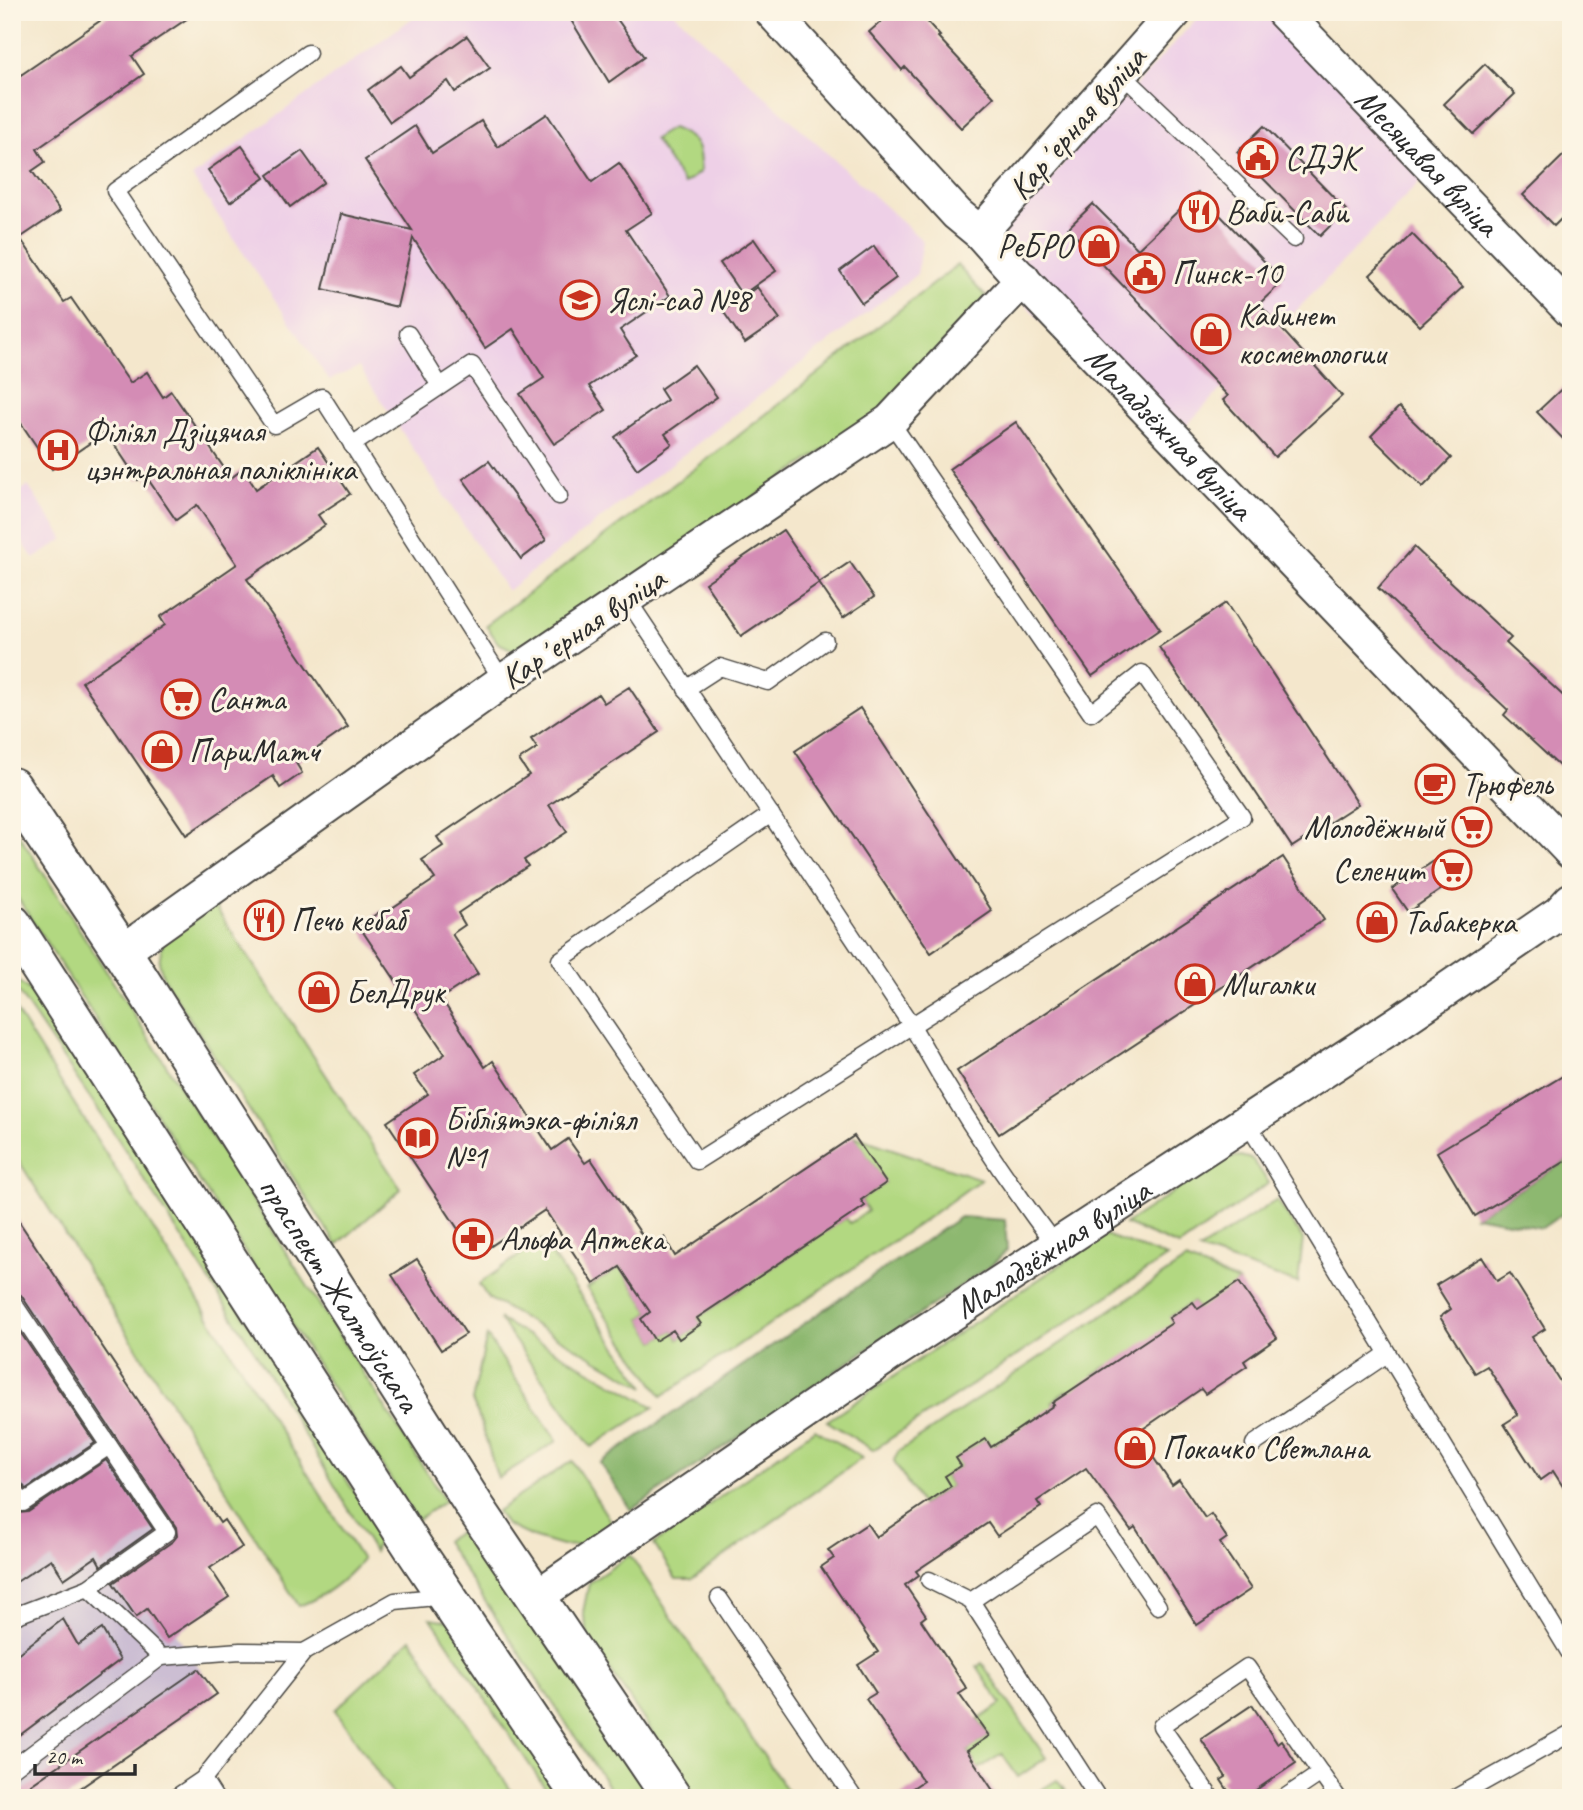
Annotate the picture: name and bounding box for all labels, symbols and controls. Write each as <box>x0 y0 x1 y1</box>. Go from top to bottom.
street label: Карʼерная вуліца <box>999 36 1157 208</box>
street label: Месяцавая вуліца <box>1346 79 1510 247</box>
public building icon: СДЭК <box>1237 137 1279 179</box>
place label: СДЭК <box>1285 137 1364 179</box>
restaurant icon: Ваби-Саби <box>1178 191 1220 233</box>
place label: Ваби-Саби <box>1226 191 1350 233</box>
place label: РеБРО <box>997 225 1076 267</box>
shop icon: РеБРО <box>1078 225 1120 267</box>
public building icon: Пинск-10 <box>1124 252 1166 294</box>
place label: Пинск-10 <box>1172 252 1284 294</box>
school or university icon: Яслі-сад №8 <box>559 279 601 321</box>
place label: Яслі-сад №8 <box>607 279 753 321</box>
place label: Кабинет косметологии <box>1238 294 1389 374</box>
shop icon: Кабинет косметологии <box>1190 313 1232 355</box>
street label: Маладзёжная вуліца <box>1076 337 1264 531</box>
place label: Філіял Дзіцячая цэнтральная паліклініка <box>85 410 359 490</box>
hospital icon: Філіял Дзіцячая цэнтральная паліклініка <box>37 429 79 471</box>
street label: Карʼерная вуліца <box>493 556 675 698</box>
supermarket icon: Санта <box>160 678 202 720</box>
place label: Санта <box>208 678 287 720</box>
shop icon: ПариМатч <box>141 730 183 772</box>
place label: ПариМатч <box>189 730 322 772</box>
cafe icon: Трюфель <box>1414 763 1456 805</box>
place label: Трюфель <box>1462 763 1555 805</box>
place label: Молодёжный <box>1304 806 1447 848</box>
supermarket icon: Молодёжный <box>1451 806 1493 848</box>
place label: Селенит <box>1333 849 1427 891</box>
supermarket icon: Селенит <box>1431 849 1473 891</box>
restaurant icon: Печь кебаб <box>243 899 285 941</box>
place label: Печь кебаб <box>291 899 411 941</box>
shop icon: Табакерка <box>1356 901 1398 943</box>
place label: Табакерка <box>1404 901 1518 943</box>
shop icon: Мигалки <box>1174 963 1216 1005</box>
place label: Мигалки <box>1222 963 1317 1005</box>
shop icon: БелДрук <box>298 971 340 1013</box>
place label: БелДрук <box>346 971 446 1013</box>
place label: Бібліятэка-філіял №1 <box>445 1098 638 1178</box>
library icon: Бібліятэка-філіял №1 <box>397 1117 439 1159</box>
street label: Маладзёжная вуліца <box>946 1168 1160 1328</box>
street label: праспект Жалтоўскага <box>249 1169 431 1421</box>
pharmacy icon: Альфа Аптека <box>452 1218 494 1260</box>
place label: Альфа Аптека <box>500 1218 667 1260</box>
shop icon: Покачко Светлана <box>1114 1427 1156 1469</box>
place label: Покачко Светлана <box>1162 1427 1371 1469</box>
scale bar <box>35 1733 135 1777</box>
text: 20 m <box>46 1744 84 1770</box>

